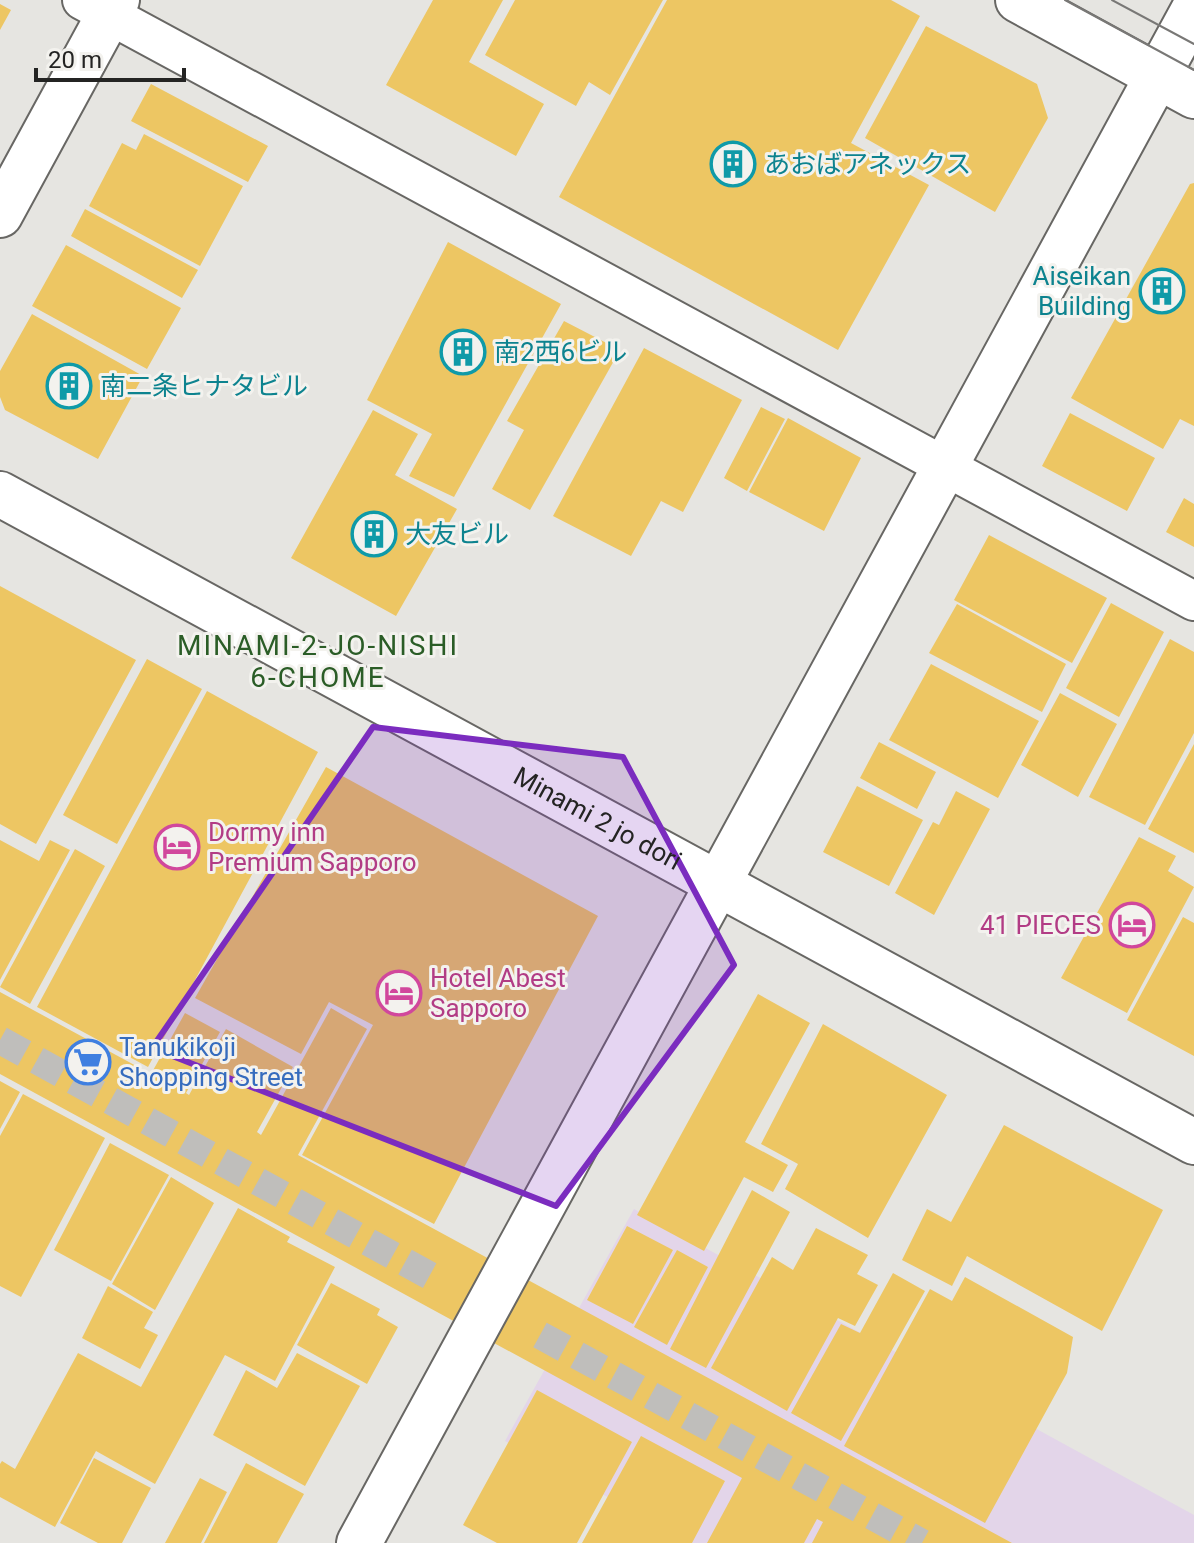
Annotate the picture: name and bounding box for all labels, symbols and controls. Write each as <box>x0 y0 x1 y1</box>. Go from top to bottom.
scale bar <box>36 32 184 82</box>
text: 20 m <box>48 46 102 74</box>
building icon: あおばアネックス <box>709 140 757 188</box>
place label: あおばアネックス <box>764 149 971 179</box>
place label: Aiseikan Building <box>1033 261 1131 321</box>
building icon: Aiseikan Building <box>1138 267 1186 315</box>
building icon: 南2西6ビル <box>439 328 487 376</box>
place label: 南2西6ビル <box>494 337 627 367</box>
building icon: 南二条ヒナタビル <box>45 362 93 410</box>
place label: 南二条ヒナタビル <box>100 371 308 401</box>
building icon: 大友ビル <box>350 510 398 558</box>
place label: 大友ビル <box>405 519 509 549</box>
district label: MINAMI-2-JO-NISHI 6-CHOME <box>177 629 459 694</box>
street label: Minami 2 jo dori <box>509 761 687 876</box>
place label: Dormy inn Premium Sapporo <box>208 817 416 877</box>
hotel icon: Dormy inn Premium Sapporo <box>153 823 201 871</box>
hotel icon: 41 PIECES <box>1108 901 1156 949</box>
place label: 41 PIECES <box>980 910 1101 940</box>
place label: Hotel Abest Sapporo <box>430 963 566 1023</box>
hotel icon: Hotel Abest Sapporo <box>375 969 423 1017</box>
place label: Tanukikoji Shopping Street <box>119 1032 303 1092</box>
supermarket icon: Tanukikoji Shopping Street <box>64 1038 112 1086</box>

